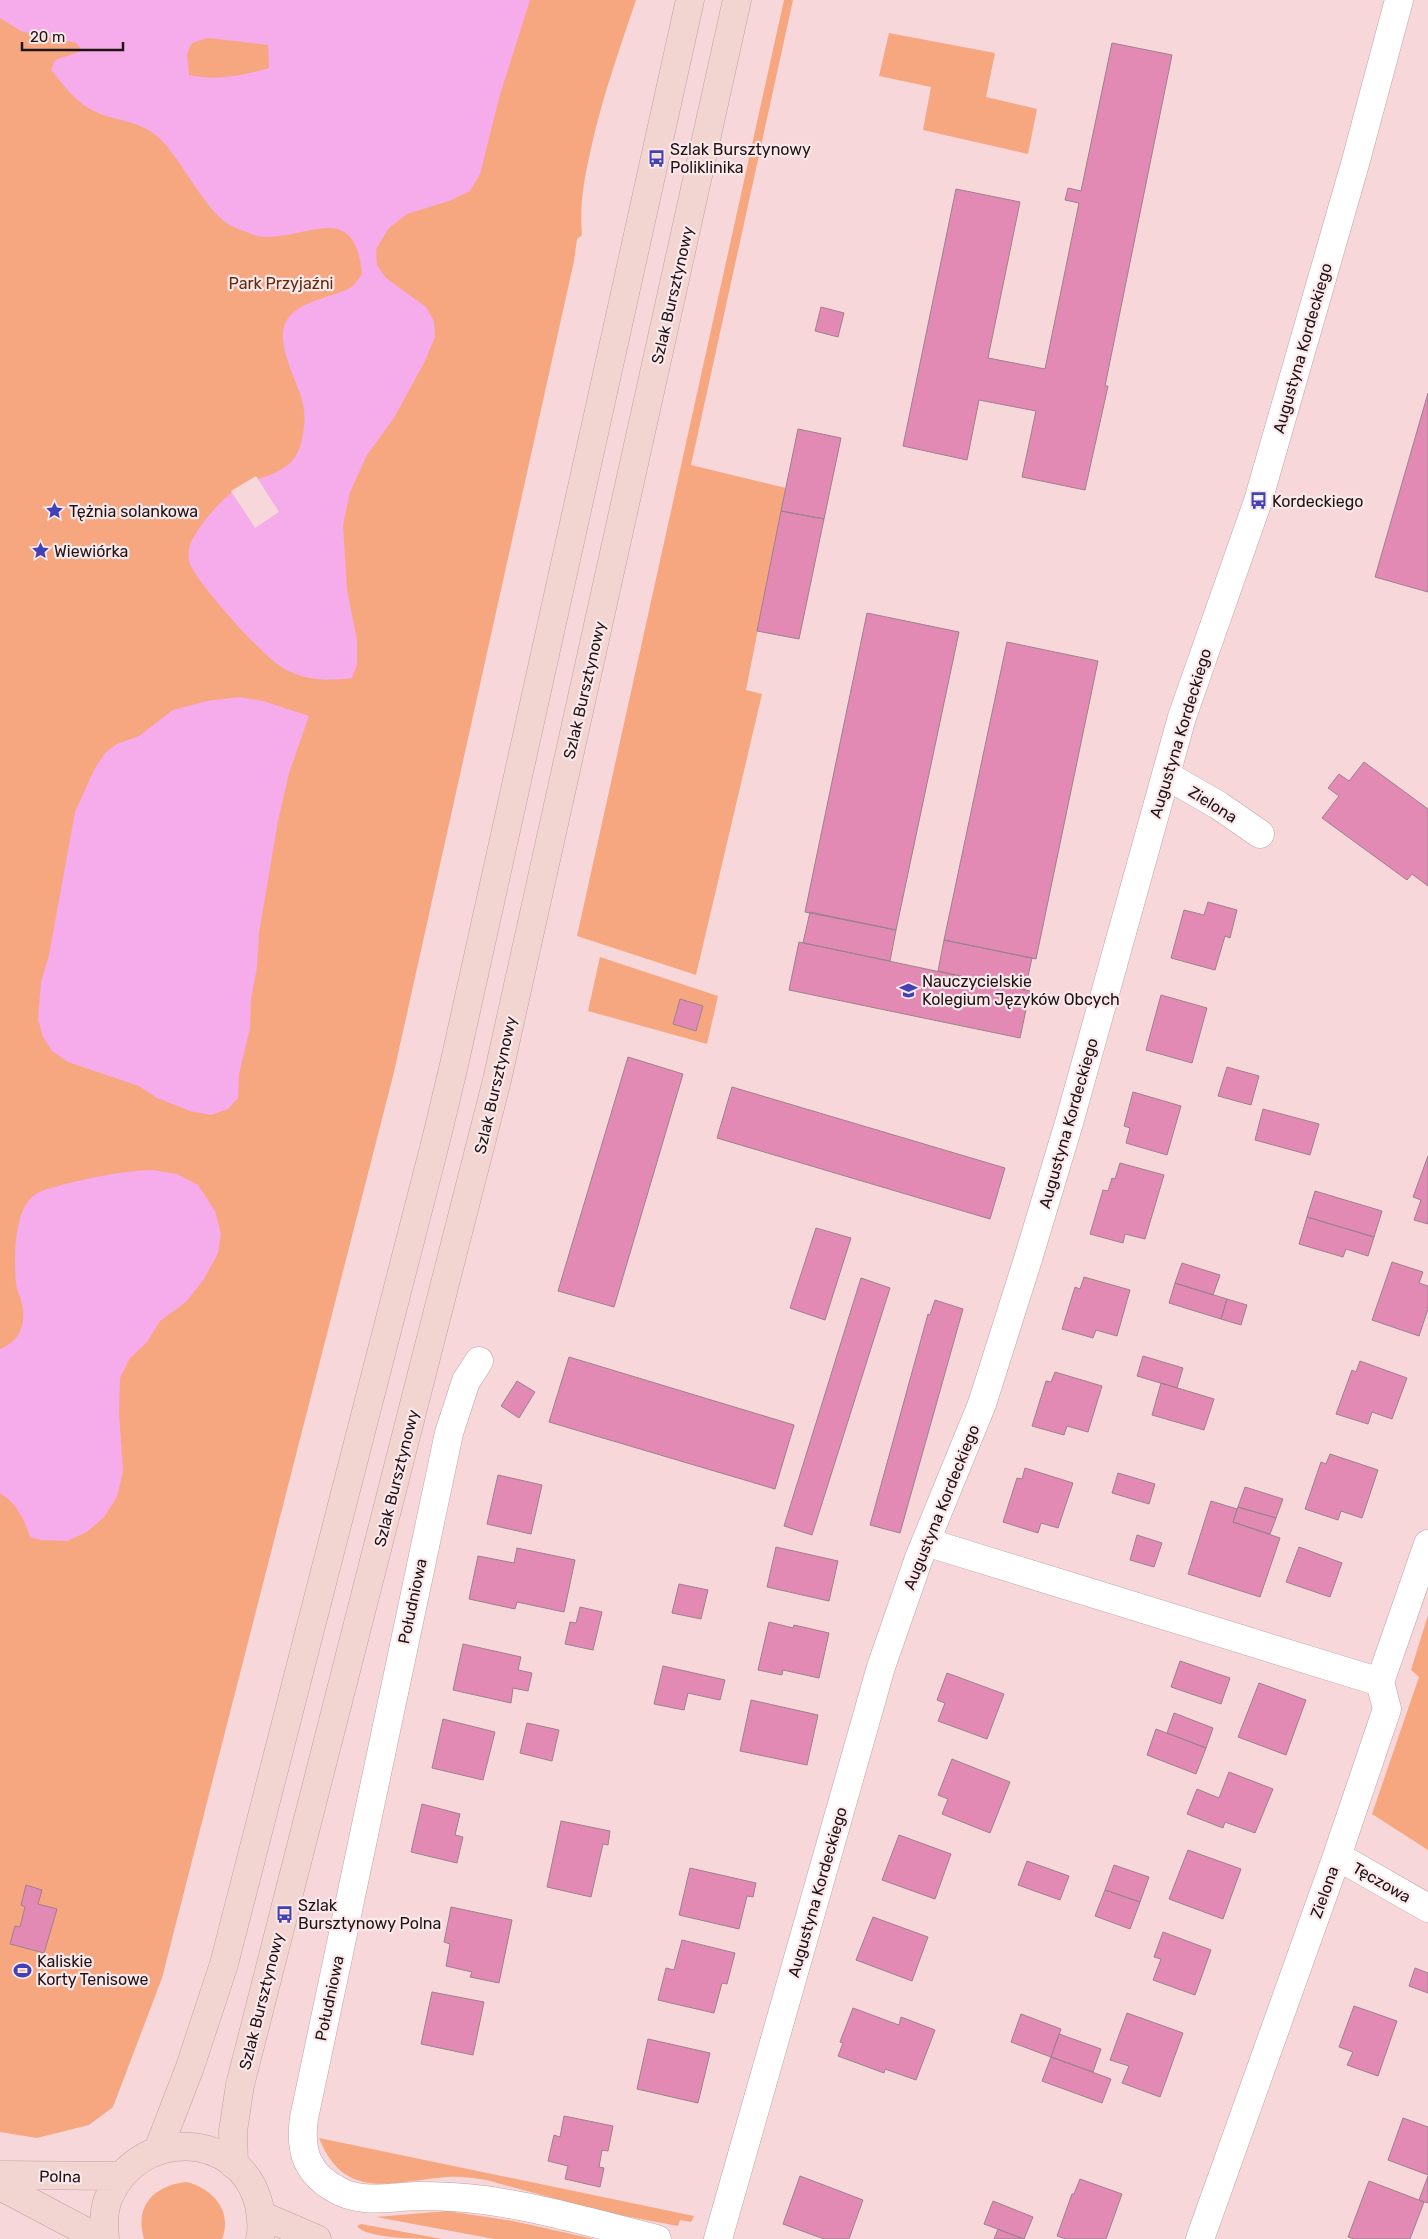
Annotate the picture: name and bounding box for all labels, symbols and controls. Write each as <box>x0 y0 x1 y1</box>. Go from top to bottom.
scale bar <box>22 20 124 52</box>
text: 20 m <box>30 28 65 46</box>
place label: Szlak Bursztynowy Poliklinika <box>670 140 811 177</box>
bus stop icon: Szlak Bursztynowy Poliklinika <box>646 148 666 168</box>
street label: Szlak Bursztynowy <box>647 224 698 366</box>
street label: Augustyna Kordeckiego <box>1269 261 1336 436</box>
park label: Park Przyjaźni <box>229 274 333 293</box>
bus stop icon: Kordeckiego <box>1248 491 1268 511</box>
place label: Kordeckiego <box>1272 492 1363 511</box>
place icon: Tężnia solankowa <box>45 501 65 521</box>
place label: Tężnia solankowa <box>69 502 198 522</box>
place icon: Wiewiórka <box>30 541 50 561</box>
place label: Wiewiórka <box>54 542 128 561</box>
street label: Szlak Bursztynowy <box>559 619 610 761</box>
street label: Augustyna Kordeckiego <box>1146 646 1215 820</box>
street label: Zielona <box>1185 782 1241 827</box>
place label: Nauczycielskie Kolegium Języków Obcych <box>922 972 1120 1010</box>
school or university icon: Nauczycielskie Kolegium Języków Obcych <box>898 980 918 1000</box>
street label: Szlak Bursztynowy <box>470 1014 521 1156</box>
street label: Augustyna Kordeckiego <box>1035 1036 1102 1211</box>
street label: Szlak Bursztynowy <box>370 1407 423 1549</box>
street label: Augustyna Kordeckiego <box>900 1422 983 1593</box>
street label: Południowa <box>394 1557 431 1646</box>
street label: Augustyna Kordeckiego <box>784 1805 851 1980</box>
street label: Tęczowa <box>1349 1858 1414 1908</box>
street label: Zielona <box>1306 1864 1343 1921</box>
place label: Szlak Bursztynowy Polna <box>298 1896 441 1933</box>
bus stop icon: Szlak Bursztynowy Polna <box>274 1904 294 1924</box>
street label: Szlak Bursztynowy <box>235 1930 288 2072</box>
place label: Kaliskie Korty Tenisowe <box>37 1952 149 1989</box>
street label: Południowa <box>311 1954 348 2043</box>
sports icon: Kaliskie Korty Tenisowe <box>13 1960 33 1980</box>
street label: Polna <box>39 2167 81 2186</box>

